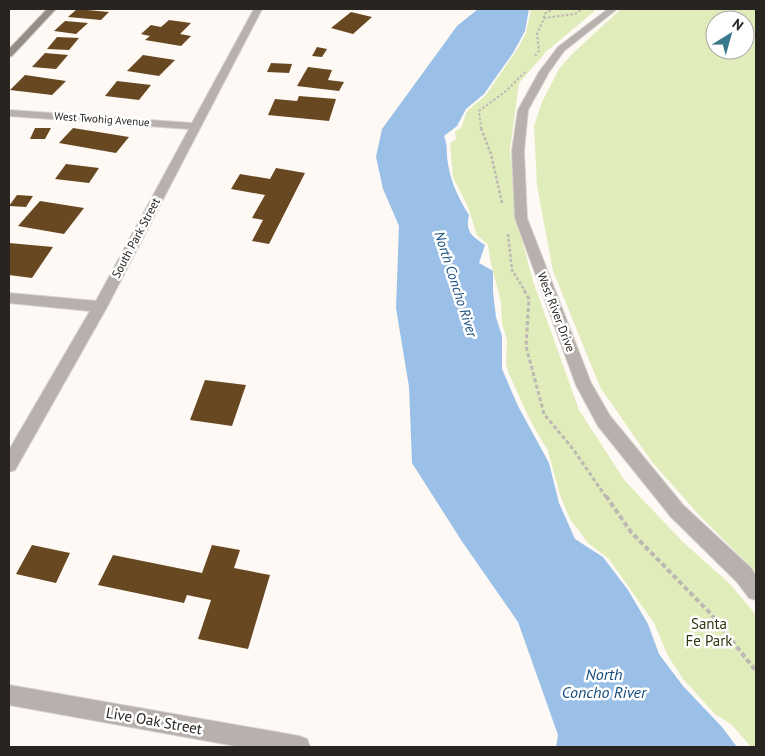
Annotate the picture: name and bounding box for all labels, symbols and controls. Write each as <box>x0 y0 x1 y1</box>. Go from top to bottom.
north arrow <box>705 10 755 60</box>
text: N <box>729 15 747 35</box>
street label: West Twohig Avenue <box>54 109 151 129</box>
street label: South Park Street <box>108 195 163 280</box>
water label: North Concho River <box>430 229 482 340</box>
street label: West River Drive <box>534 270 579 354</box>
park label: Santa Fe Park <box>686 614 733 650</box>
water label: North Concho River <box>562 664 648 702</box>
street label: Live Oak Street <box>105 703 204 738</box>

